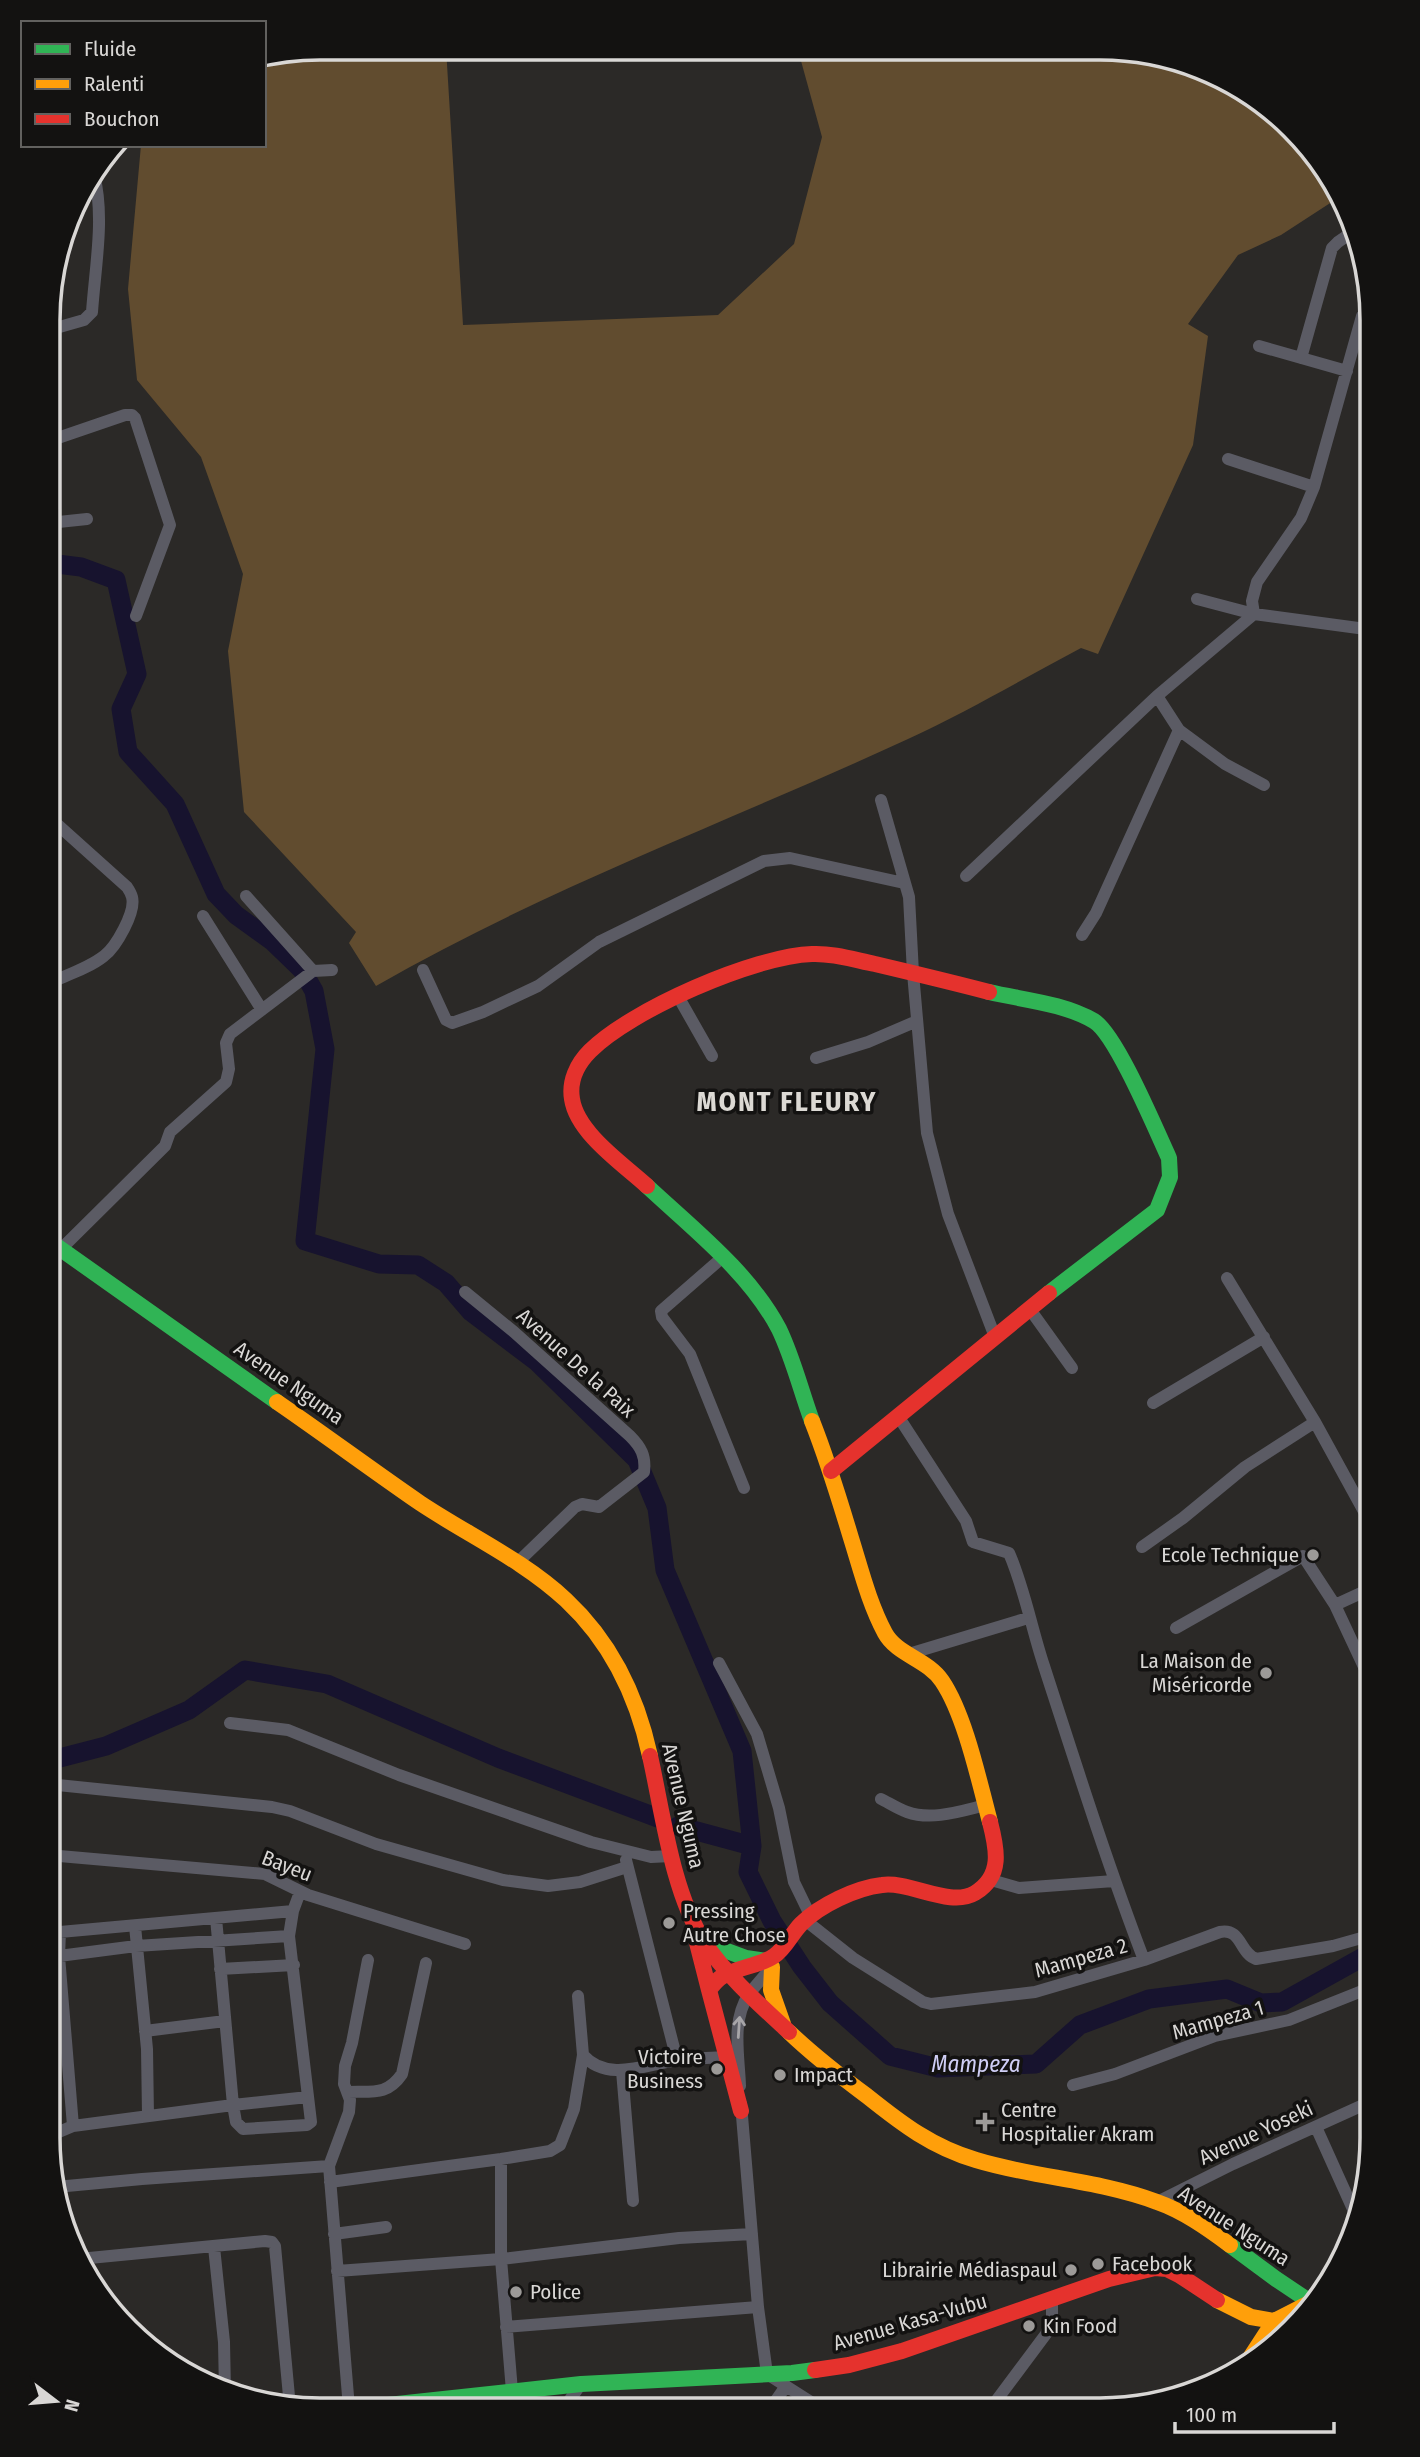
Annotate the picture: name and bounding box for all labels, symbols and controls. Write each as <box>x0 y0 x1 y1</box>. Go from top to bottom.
legend <box>21 21 266 147</box>
text: Fluide <box>84 36 136 62</box>
text: Ralenti <box>84 71 144 97</box>
text: Bouchon <box>84 106 160 132</box>
district label: MONT FLEURY <box>697 1085 877 1118</box>
street label: Avenue De la Paix <box>511 1303 641 1424</box>
street label: Avenue Nguma <box>229 1336 349 1430</box>
place label: Ecole Technique <box>1161 1542 1299 1568</box>
marker: Ecole Technique <box>1305 1547 1321 1563</box>
place label: La Maison de Miséricorde <box>1139 1648 1252 1698</box>
marker: La Maison de Miséricorde <box>1258 1665 1274 1681</box>
street label: Avenue Nguma <box>656 1741 710 1871</box>
street label: Bayeu <box>258 1845 316 1887</box>
place label: Pressing Autre Chose <box>683 1898 786 1948</box>
marker: Pressing Autre Chose <box>661 1915 677 1931</box>
street label: Mampeza 2 <box>1032 1932 1130 1984</box>
street label: Mampeza 1 <box>1169 1995 1267 2045</box>
one-way arrow <box>732 2016 745 2039</box>
place label: Victoire Business <box>627 2044 703 2094</box>
water label: Mampeza <box>931 2050 1021 2078</box>
marker: Victoire Business <box>709 2061 725 2077</box>
place label: Impact <box>794 2062 853 2088</box>
marker: Impact <box>772 2067 788 2083</box>
street label: Avenue Yoseki <box>1195 2095 1317 2171</box>
place label: Centre Hospitalier Akram <box>1001 2097 1154 2147</box>
marker: Centre Hospitalier Akram <box>975 2112 995 2132</box>
street label: Avenue Nguma <box>1173 2180 1295 2272</box>
place label: Facebook <box>1112 2251 1192 2277</box>
marker: Facebook <box>1090 2256 1106 2272</box>
place label: Librairie Médiaspaul <box>882 2257 1057 2283</box>
marker: Librairie Médiaspaul <box>1063 2262 1079 2278</box>
place label: Police <box>530 2279 581 2305</box>
marker: Police <box>508 2284 524 2300</box>
street label: Avenue Kasa-Vubu <box>830 2288 990 2356</box>
place label: Kin Food <box>1043 2313 1117 2339</box>
marker: Kin Food <box>1021 2318 1037 2334</box>
north arrow <box>21 2366 91 2436</box>
scale bar <box>1175 2390 1334 2434</box>
text: N <box>59 2397 84 2414</box>
text: 100 m <box>1186 2402 1237 2428</box>

